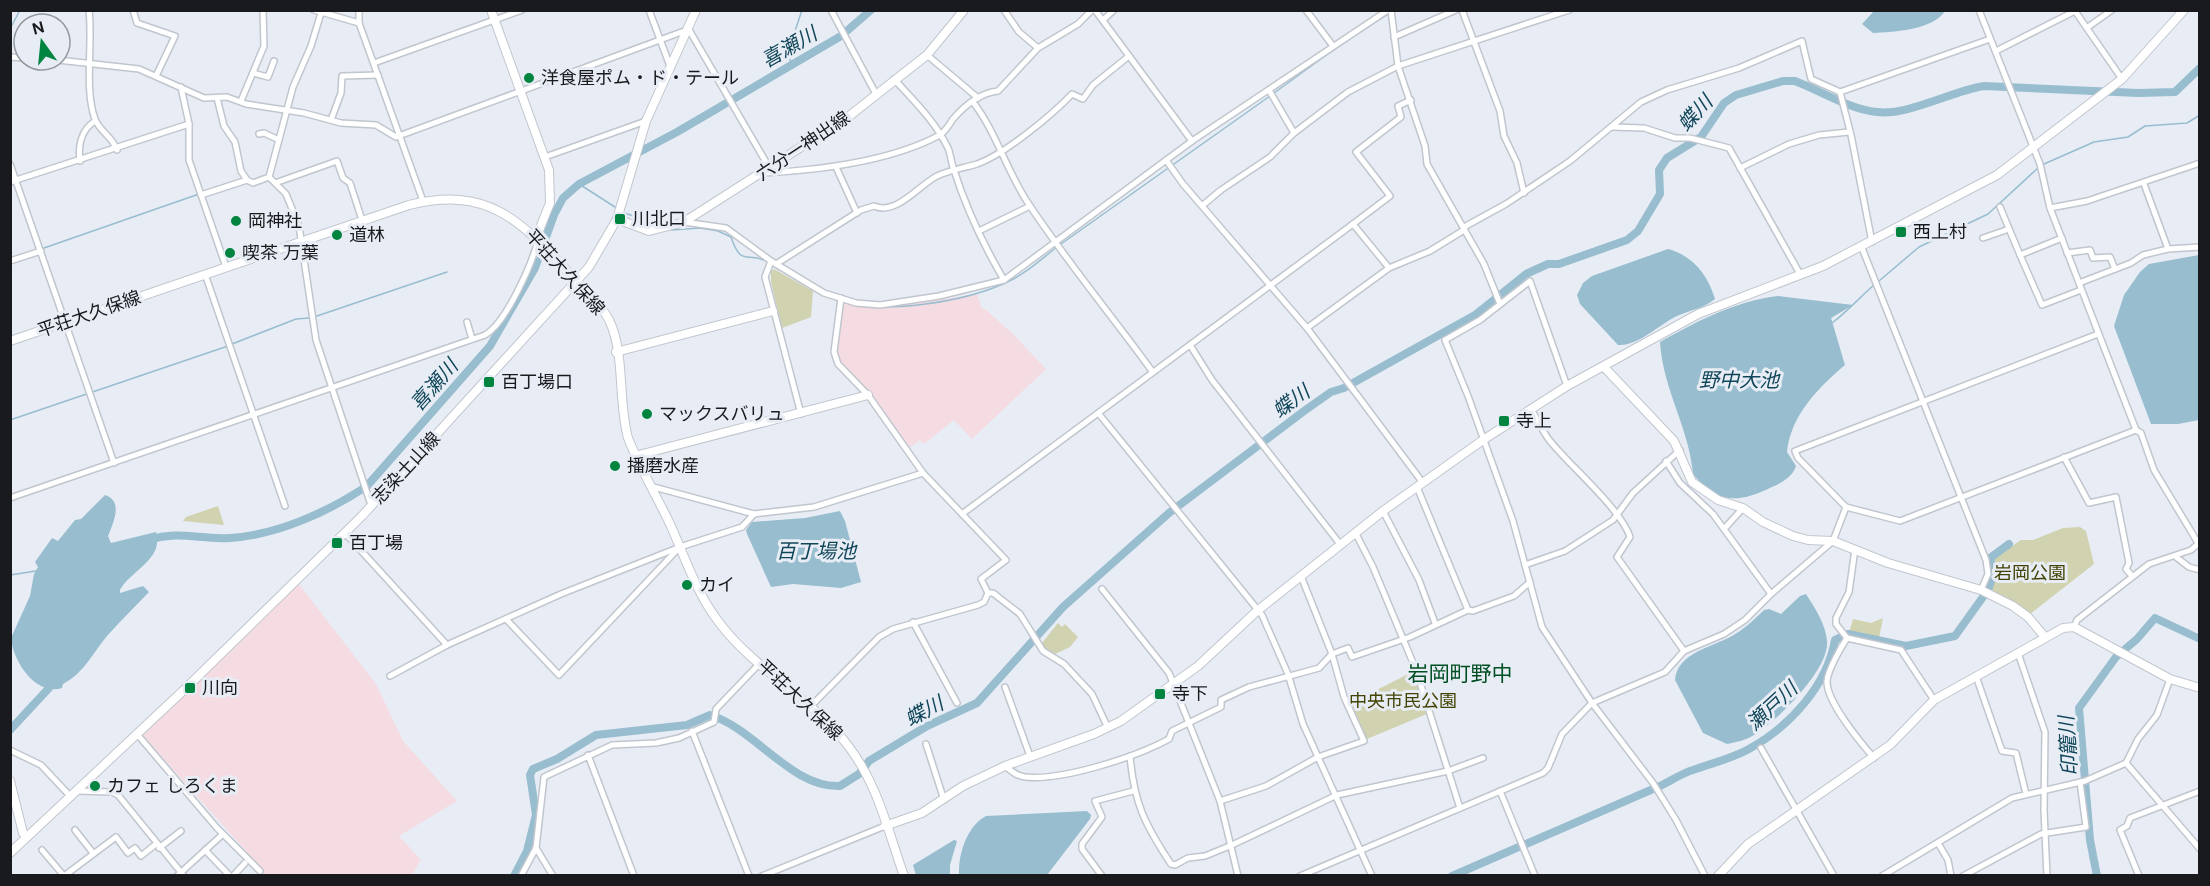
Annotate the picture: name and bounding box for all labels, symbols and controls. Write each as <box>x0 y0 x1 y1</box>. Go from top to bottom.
north arrow <box>12 12 72 72</box>
text: N <box>30 16 47 40</box>
water label: 喜瀬川 <box>757 20 823 73</box>
place label: 洋食屋ポム・ド・テール <box>541 66 739 90</box>
marker: 洋食屋ポム・ド・テール <box>522 71 536 85</box>
water label: 蝶川 <box>1672 88 1720 136</box>
street label: 六分一神出線 <box>752 106 854 186</box>
place label: 川北口 <box>632 207 686 231</box>
place label: 岡神社 <box>248 209 302 233</box>
marker: 川北口 <box>613 212 627 226</box>
marker: 岡神社 <box>229 214 243 228</box>
place label: 西上村 <box>1913 220 1967 244</box>
place label: 道林 <box>349 223 385 247</box>
street label: 平荘大久保線 <box>520 224 610 320</box>
marker: 西上村 <box>1894 225 1908 239</box>
marker: 道林 <box>330 228 344 242</box>
place label: 喫茶 万葉 <box>242 241 319 265</box>
marker: 喫茶 万葉 <box>223 246 237 260</box>
street label: 平荘大久保線 <box>34 285 144 343</box>
water label: 喜瀬川 <box>405 352 465 416</box>
water label: 野中大池 <box>1699 367 1781 393</box>
place label: 百丁場口 <box>501 370 573 394</box>
marker: 百丁場口 <box>482 375 496 389</box>
water label: 蝶川 <box>1267 378 1316 423</box>
place label: マックスバリュ <box>659 402 784 426</box>
marker: マックスバリュ <box>640 407 654 421</box>
place label: 寺上 <box>1516 409 1552 433</box>
marker: 寺上 <box>1497 414 1511 428</box>
street label: 志染土山線 <box>367 427 445 509</box>
place label: 播磨水産 <box>627 454 699 478</box>
marker: 播磨水産 <box>608 459 622 473</box>
place label: 百丁場 <box>349 531 403 555</box>
marker: 百丁場 <box>330 536 344 550</box>
water label: 百丁場池 <box>776 538 858 564</box>
park label: 岩岡公園 <box>1994 561 2066 585</box>
place label: カイ <box>699 573 735 597</box>
marker: カイ <box>680 578 694 592</box>
street label: 平荘大久保線 <box>752 654 848 746</box>
district label: 岩岡町野中 <box>1408 660 1513 688</box>
water label: 瀬戸川 <box>1741 675 1804 736</box>
place label: 川向 <box>202 676 238 700</box>
marker: 川向 <box>183 681 197 695</box>
place label: 寺下 <box>1172 682 1208 706</box>
marker: 寺下 <box>1153 687 1167 701</box>
water label: 蝶川 <box>900 689 950 732</box>
park label: 中央市民公園 <box>1349 689 1457 713</box>
water label: 印籠川 <box>2053 713 2083 777</box>
place label: カフェ しろくま <box>107 774 238 798</box>
marker: カフェ しろくま <box>88 779 102 793</box>

